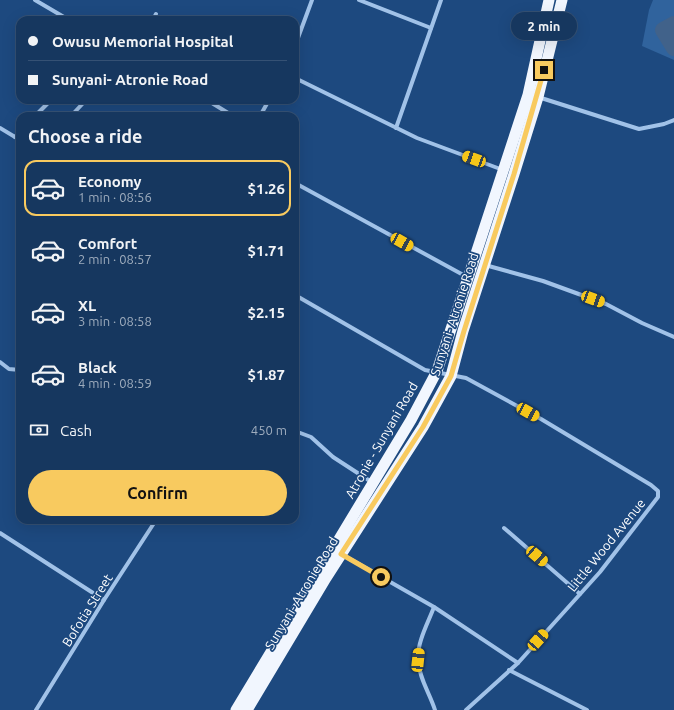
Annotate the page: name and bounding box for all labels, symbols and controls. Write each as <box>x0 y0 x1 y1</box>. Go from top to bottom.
callout: 2 min <box>511 12 577 40</box>
text: 2 min <box>528 19 560 33</box>
text: Owusu Memorial Hospital <box>52 33 233 50</box>
route end <box>535 61 553 79</box>
text: Sunyani- Atronie Road <box>52 71 208 88</box>
text: Choose a ride <box>28 126 142 146</box>
car <box>461 149 487 169</box>
icon: car <box>30 170 66 206</box>
text: Economy <box>78 173 142 190</box>
text: $1.26 <box>247 180 285 197</box>
text: 1 min · 08:56 <box>78 190 152 204</box>
car <box>389 231 415 253</box>
icon: car <box>30 232 66 268</box>
text: Comfort <box>78 235 137 252</box>
text: $1.71 <box>247 242 285 259</box>
street label: Sunyani- Atronie Road <box>427 251 481 377</box>
text: 2 min · 08:57 <box>78 252 152 266</box>
car <box>580 289 606 309</box>
icon: car <box>30 294 66 330</box>
text: XL <box>78 297 96 314</box>
text: $2.15 <box>247 304 285 321</box>
text: 3 min · 08:58 <box>78 314 152 328</box>
icon: car <box>30 356 66 392</box>
text: Black <box>78 359 117 376</box>
text: $1.87 <box>247 366 285 383</box>
text: 4 min · 08:59 <box>78 376 152 390</box>
street label: Atronie - Sunyani Road <box>342 380 420 500</box>
car <box>515 401 541 423</box>
icon: cash <box>28 419 50 441</box>
text: Cash <box>60 422 92 439</box>
text: 450 m <box>251 423 287 437</box>
button: Confirm <box>28 470 287 516</box>
street label: Little Wood Avenue <box>564 496 648 594</box>
street label: Sunyani- Atronie Road <box>262 534 340 652</box>
car <box>524 544 550 568</box>
route start <box>372 568 390 586</box>
street label: Bofotia Street <box>59 571 115 649</box>
car <box>526 627 550 653</box>
car <box>411 647 425 673</box>

